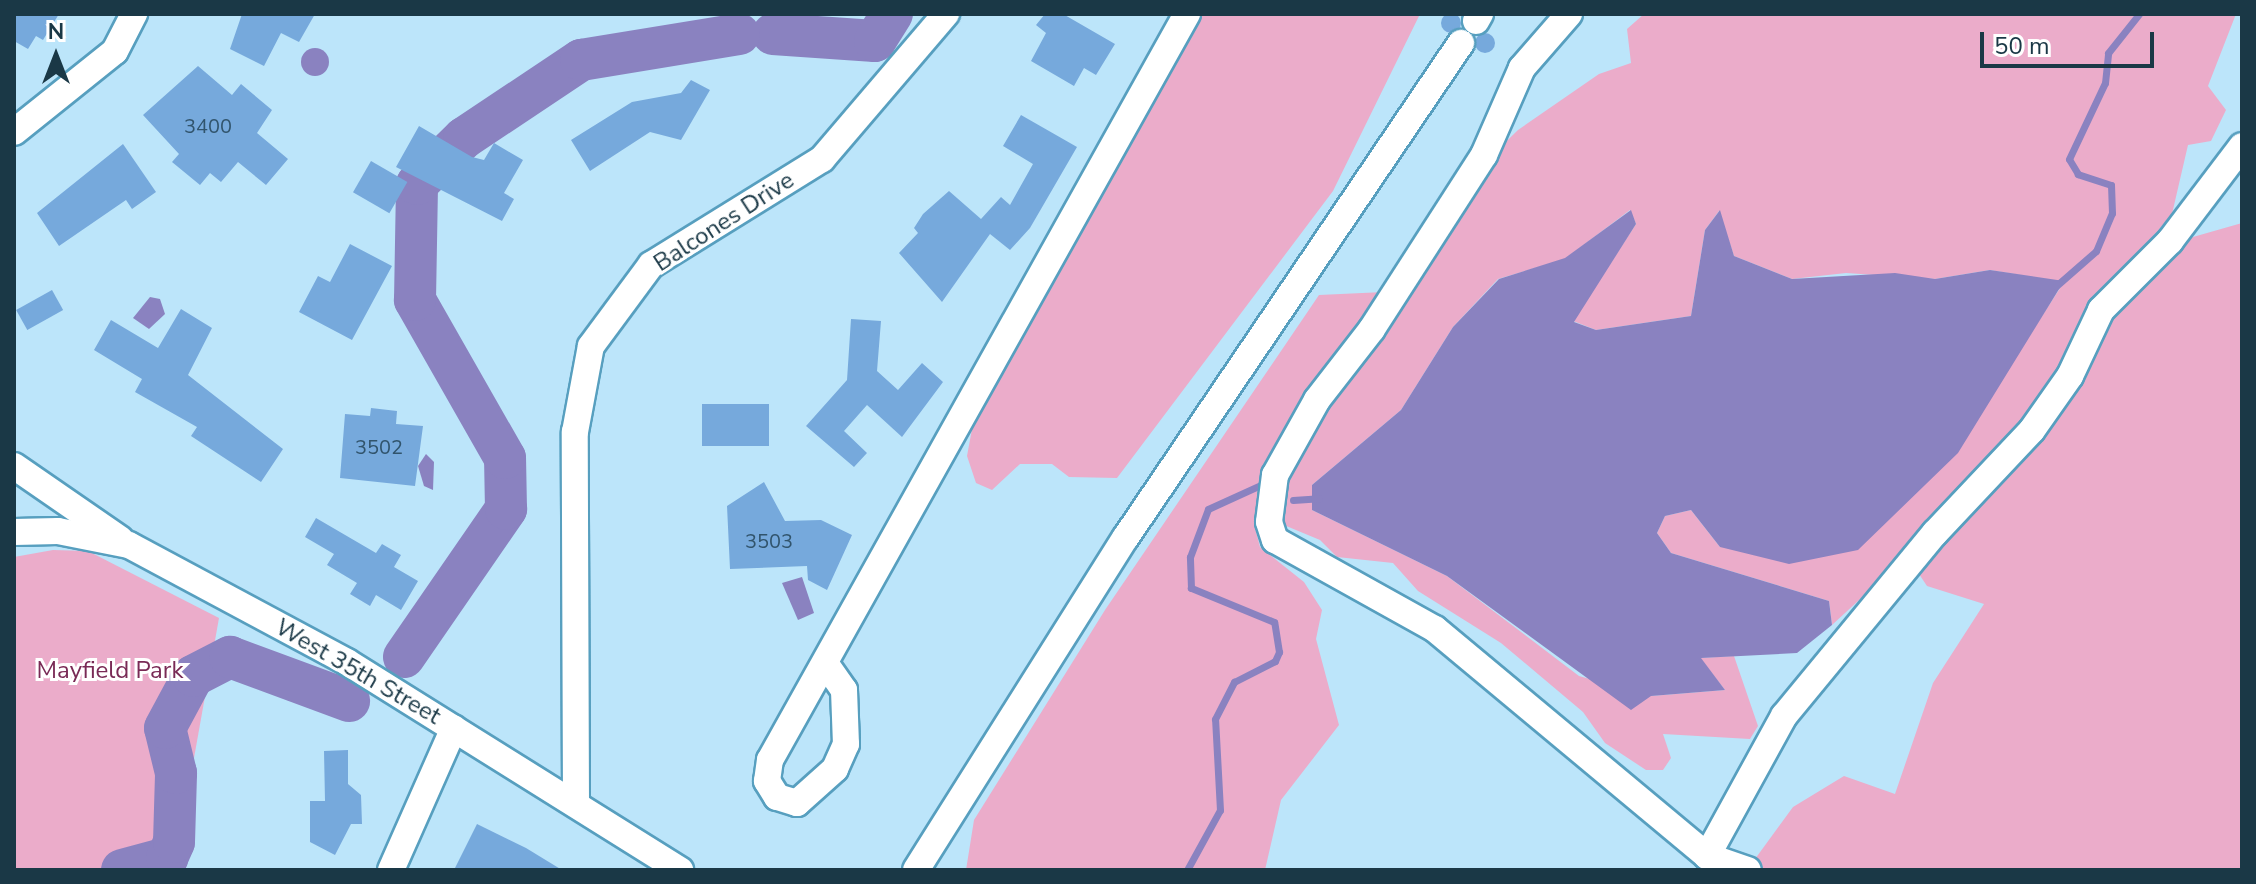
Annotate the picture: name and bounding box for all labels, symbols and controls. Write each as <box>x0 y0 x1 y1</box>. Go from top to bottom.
north arrow <box>16 16 96 96</box>
scale bar <box>1984 16 2158 66</box>
text: N <box>48 17 64 47</box>
text: 50 m <box>1994 30 2050 62</box>
house number: 3400 <box>184 114 232 138</box>
street label: Balcones Drive <box>649 166 799 278</box>
house number: 3502 <box>355 435 403 459</box>
house number: 3503 <box>745 529 793 553</box>
street label: West 35th Street <box>270 613 446 731</box>
park label: Mayfield Park <box>37 657 183 685</box>

